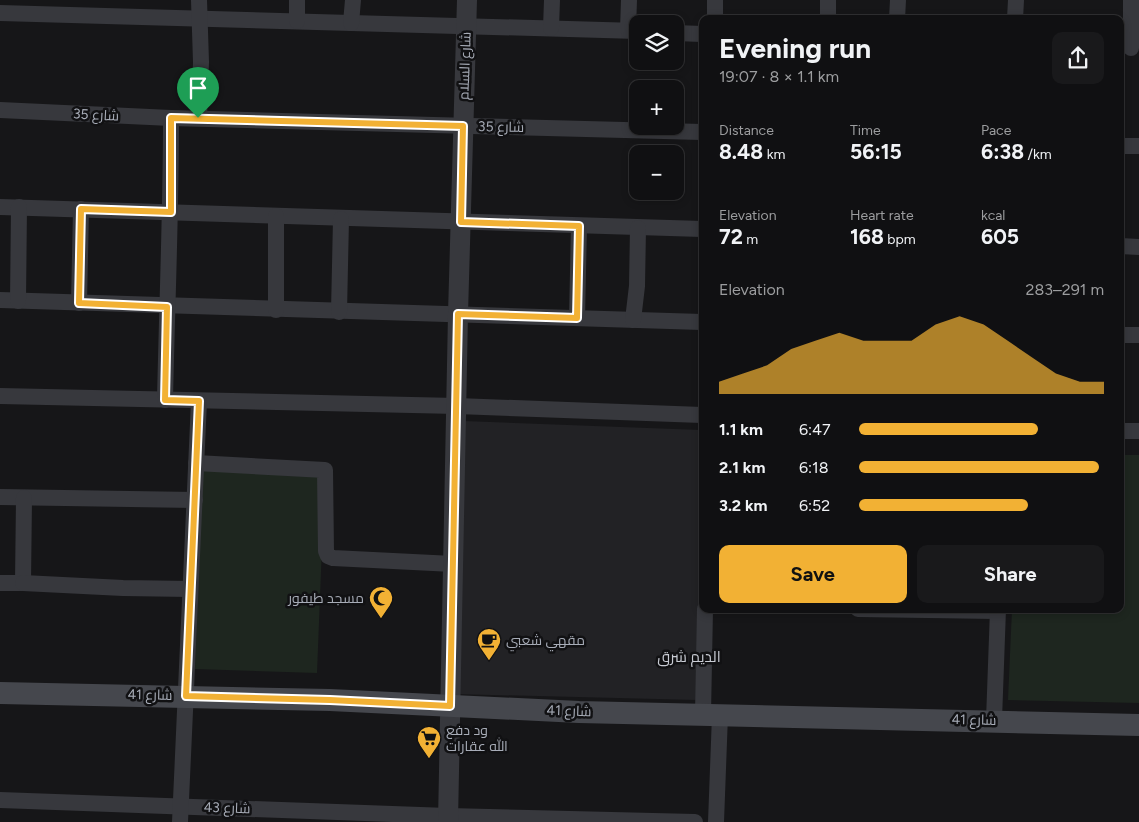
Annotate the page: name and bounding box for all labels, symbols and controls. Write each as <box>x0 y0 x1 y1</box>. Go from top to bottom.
map controls <box>629 15 684 200</box>
button: layers <box>629 15 684 70</box>
text: Evening run <box>719 31 871 65</box>
street label: شارع السلام <box>455 32 476 101</box>
button: share <box>1052 32 1104 84</box>
pin <box>177 67 219 118</box>
text: 19:07 · 8 × 1.1 km <box>719 67 839 86</box>
icon: arrive <box>184 74 212 102</box>
button: + <box>629 80 684 135</box>
street label: شارع 35 <box>72 105 120 125</box>
street label: شارع 35 <box>478 118 524 136</box>
text: Distance <box>719 122 774 139</box>
text: Time <box>850 122 881 139</box>
text: Pace <box>981 122 1011 139</box>
text: 8.48 <box>719 139 763 164</box>
text: 56:15 <box>850 139 902 164</box>
text: 6:38 <box>981 139 1024 164</box>
button: − <box>629 145 684 200</box>
text: km <box>763 146 785 163</box>
text: /km <box>1024 146 1052 163</box>
text: Elevation <box>719 207 777 224</box>
text: Heart rate <box>850 207 914 224</box>
text: kcal <box>981 207 1005 224</box>
text: 72 <box>719 224 743 249</box>
text: 168 <box>850 224 884 249</box>
text: 605 <box>981 224 1019 249</box>
text: m <box>743 231 758 248</box>
text: bpm <box>884 231 916 248</box>
text: Elevation <box>719 280 785 299</box>
text: 283–291 m <box>1026 280 1104 299</box>
text: 1.1 km <box>719 420 763 439</box>
text: 6:47 <box>799 420 831 439</box>
text: 2.1 km <box>719 458 765 477</box>
text: 6:18 <box>799 458 829 477</box>
text: 3.2 km <box>719 496 768 515</box>
text: 6:52 <box>799 496 830 515</box>
button: Save <box>719 545 907 603</box>
button: Share <box>917 545 1104 603</box>
mosque icon: مسجد طيفور <box>368 585 394 619</box>
place label: مسجد طيفور <box>287 590 364 607</box>
cafe icon: مقهي شعبي <box>476 627 502 661</box>
place label: مقهي شعبي <box>506 632 585 652</box>
district label: الديم شرق <box>657 648 721 667</box>
street label: شارع 41 <box>127 686 173 704</box>
street label: شارع 41 <box>546 702 592 720</box>
street label: شارع 41 <box>951 711 997 729</box>
place label: ود دفع الله عقارات <box>446 722 508 755</box>
supermarket icon: ود دفع الله عقارات <box>416 725 442 759</box>
street label: شارع 43 <box>203 799 251 817</box>

